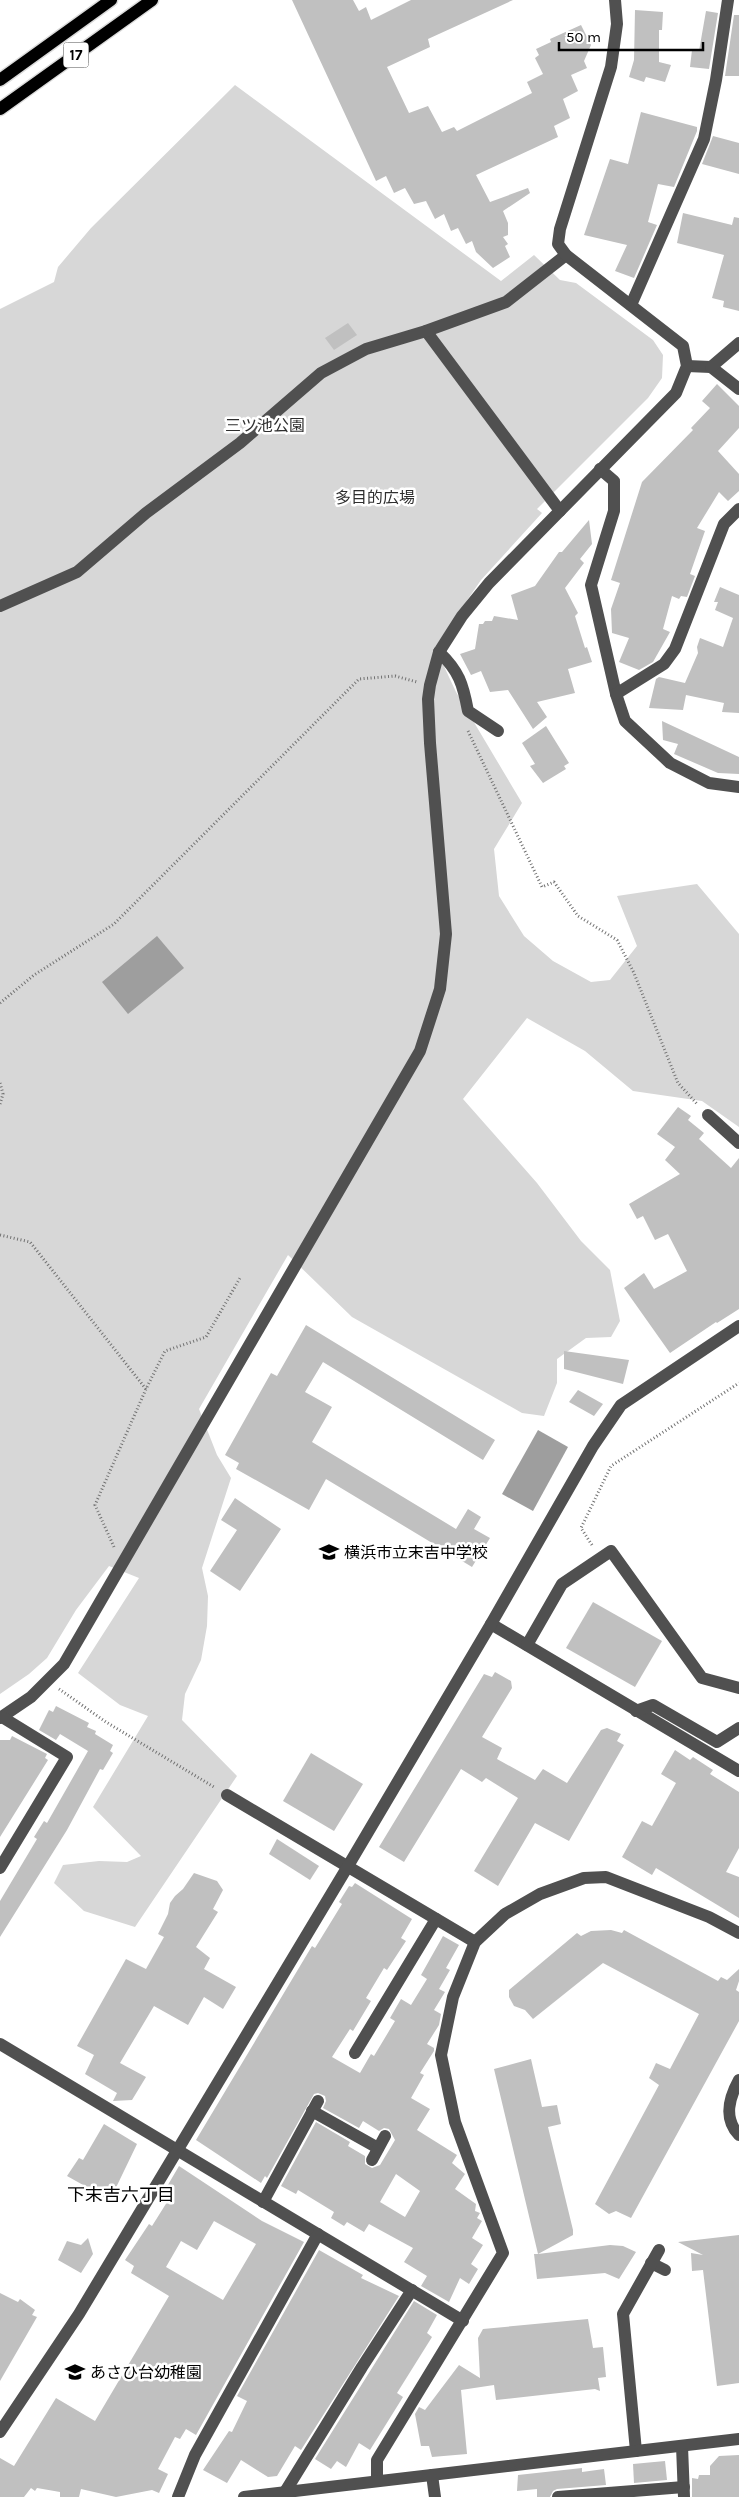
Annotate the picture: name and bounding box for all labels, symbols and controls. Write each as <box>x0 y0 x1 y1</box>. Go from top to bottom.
scale bar <box>559 20 703 52</box>
text: 50 m <box>566 28 601 46</box>
road number: 17 <box>64 42 88 68</box>
park label: 三ツ池公園 <box>225 416 305 435</box>
park label: 多目的広場 <box>335 488 415 507</box>
school or university icon: 横浜市立末吉中学校 <box>318 1541 340 1563</box>
place label: 横浜市立末吉中学校 <box>344 1543 488 1562</box>
district label: 下末吉六丁目 <box>67 2184 175 2206</box>
school or university icon: あさひ台幼稚園 <box>64 2361 86 2383</box>
place label: あさひ台幼稚園 <box>90 2363 202 2382</box>

